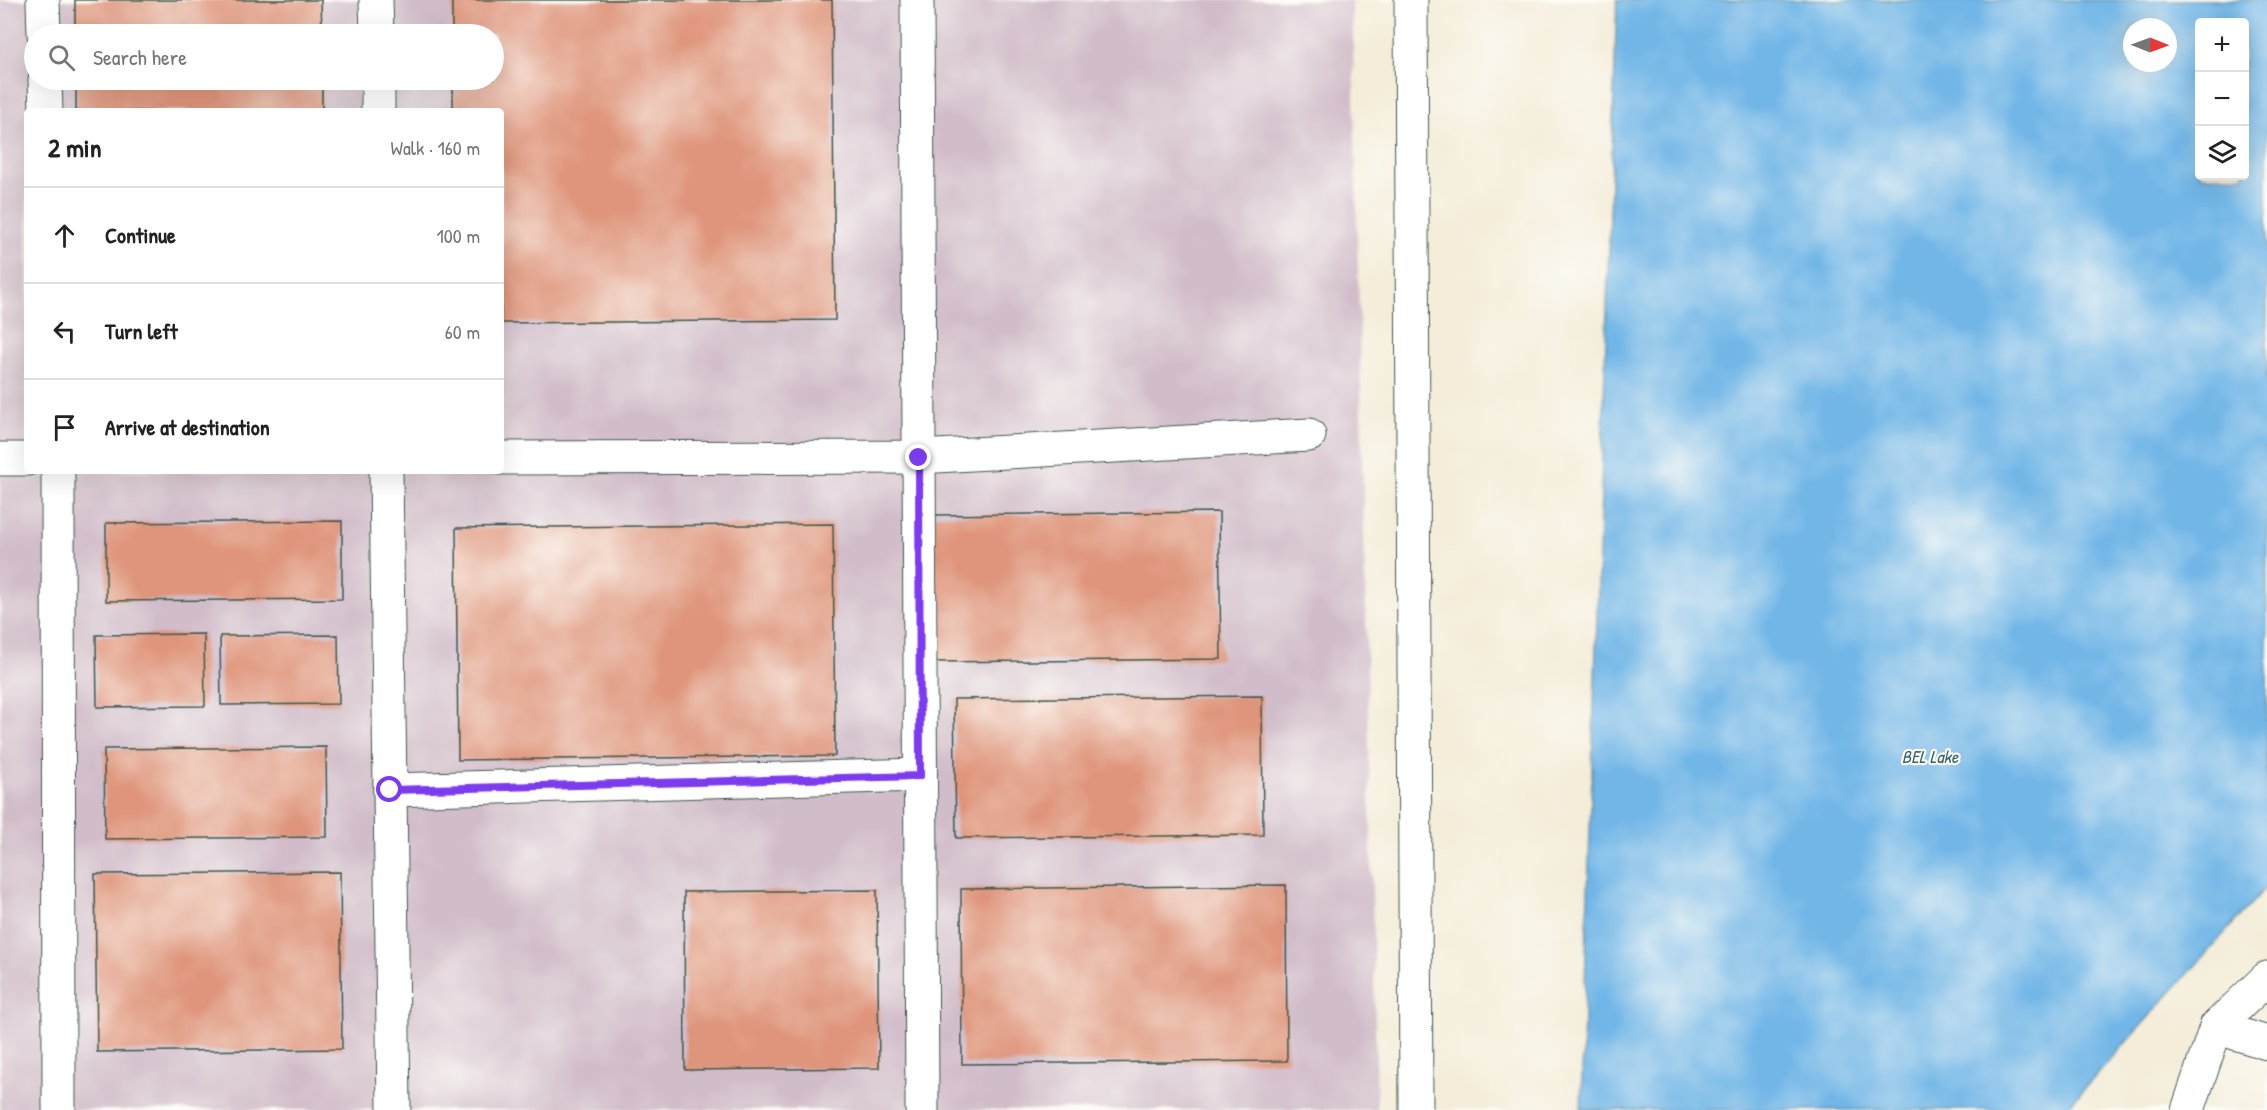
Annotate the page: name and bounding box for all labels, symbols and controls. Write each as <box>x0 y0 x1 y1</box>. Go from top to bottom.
north arrow <box>2123 18 2177 72</box>
map controls <box>2195 18 2249 180</box>
button: + <box>2195 18 2249 72</box>
search box <box>24 24 504 90</box>
icon: search <box>45 41 78 74</box>
text: Search here <box>93 42 187 72</box>
button: − <box>2195 72 2249 126</box>
button: layers <box>2195 126 2249 180</box>
text: 2 min <box>48 130 101 165</box>
text: Walk · 160 m <box>391 134 480 161</box>
icon: ahead <box>48 219 81 252</box>
text: Continue <box>105 220 176 250</box>
text: 100 m <box>437 222 480 249</box>
icon: left <box>48 315 81 348</box>
text: Turn left <box>105 316 178 346</box>
text: 60 m <box>445 318 480 345</box>
icon: arrive <box>48 411 81 444</box>
text: Arrive at destination <box>105 412 270 442</box>
route end <box>905 444 931 470</box>
water label: BEL Lake <box>1902 744 1959 769</box>
route start <box>376 776 402 802</box>

